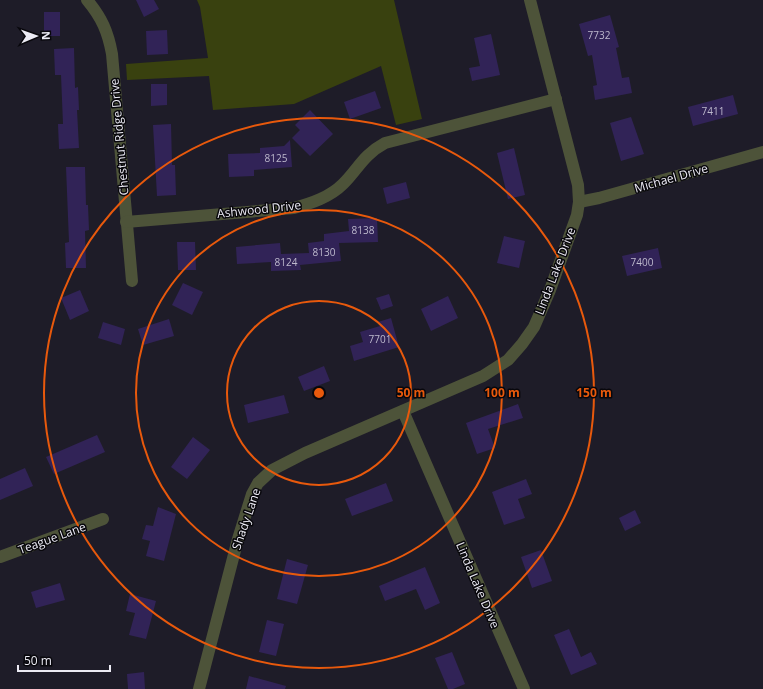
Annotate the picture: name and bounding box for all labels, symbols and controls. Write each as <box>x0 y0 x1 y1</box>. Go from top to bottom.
north arrow <box>16 16 56 56</box>
house number: 7732 <box>588 28 611 42</box>
text: N <box>39 31 54 40</box>
street label: Chestnut Ridge Drive <box>105 78 133 196</box>
house number: 7411 <box>702 104 724 118</box>
house number: 8125 <box>265 151 288 165</box>
street label: Michael Drive <box>632 159 710 197</box>
street label: Ashwood Drive <box>216 196 302 222</box>
house number: 8138 <box>352 223 375 237</box>
street label: Linda Lake Drive <box>531 225 580 317</box>
house number: 8130 <box>313 245 336 259</box>
house number: 8124 <box>275 255 298 269</box>
house number: 7400 <box>631 255 654 269</box>
house number: 7701 <box>369 332 391 346</box>
text: 50 m <box>397 384 425 401</box>
text: 100 m <box>484 384 520 401</box>
text: 150 m <box>576 384 612 401</box>
centre of rings <box>312 386 326 400</box>
street label: Shady Lane <box>228 486 265 552</box>
street label: Teague Lane <box>16 518 88 558</box>
street label: Linda Lake Drive <box>452 539 504 631</box>
scale bar <box>18 647 110 673</box>
text: 50 m <box>24 652 52 669</box>

